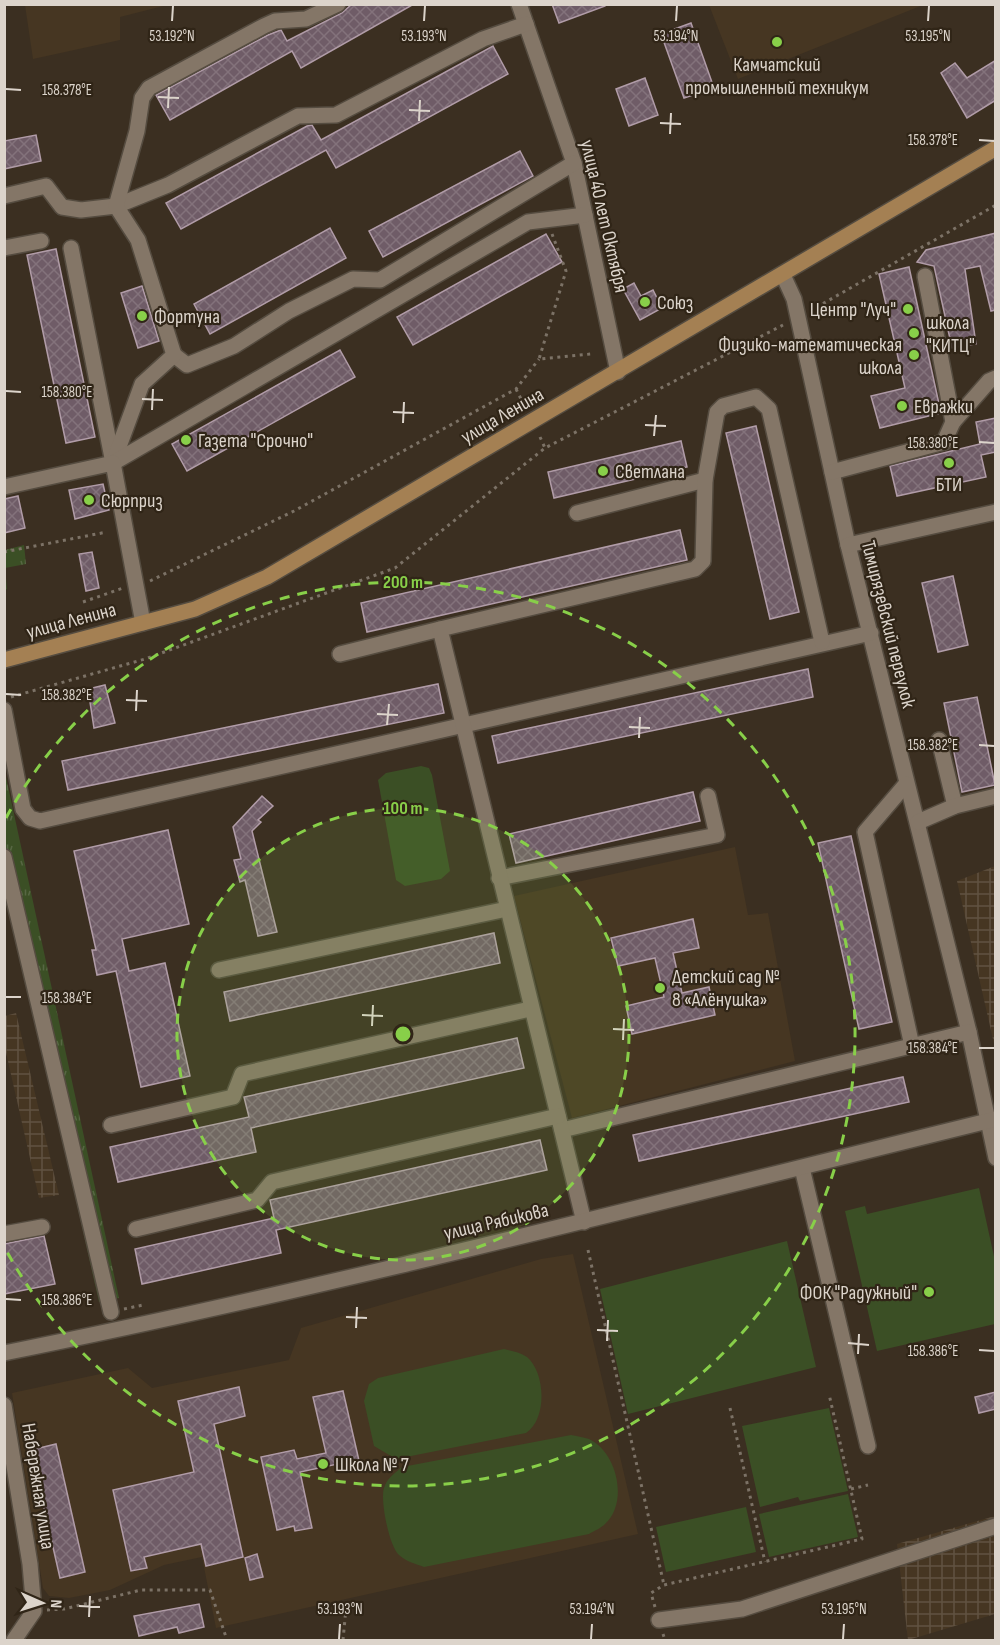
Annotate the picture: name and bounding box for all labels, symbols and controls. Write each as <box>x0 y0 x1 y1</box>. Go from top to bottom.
text: 53.192°N <box>149 27 195 46</box>
text: 53.193°N <box>401 27 447 46</box>
text: 53.194°N <box>654 27 699 46</box>
text: 53.195°N <box>905 27 951 46</box>
marker: Камчатский промышленный техникум <box>770 35 784 49</box>
place label: Камчатский промышленный техникум <box>685 53 869 100</box>
text: 158.378°E <box>42 81 92 100</box>
text: 158.378°E <box>908 131 958 150</box>
street label: улица 40 лет Октября <box>575 137 633 295</box>
place label: Союз <box>657 291 693 315</box>
marker: Союз <box>638 295 652 309</box>
place label: Центр "Луч" <box>810 298 896 322</box>
marker: Центр "Луч" <box>901 302 915 316</box>
place label: Фортуна <box>154 305 220 329</box>
marker: Фортуна <box>135 309 149 323</box>
place label: школа "КИТЦ" <box>926 311 975 358</box>
marker: школа "КИТЦ" <box>907 326 921 340</box>
place label: Физико-математическая школа <box>718 333 902 380</box>
marker: Физико-математическая школа <box>907 348 921 362</box>
text: 158.380°E <box>42 383 92 402</box>
street label: улица Ленина <box>457 383 548 449</box>
place label: Евражки <box>914 395 973 419</box>
marker: Евражки <box>895 399 909 413</box>
place label: Газета "Срочно" <box>198 429 313 453</box>
marker: Газета "Срочно" <box>179 433 193 447</box>
text: 158.380°E <box>908 434 958 453</box>
marker: БТИ <box>942 456 956 470</box>
place label: Светлана <box>615 460 685 484</box>
marker: Светлана <box>596 464 610 478</box>
place label: БТИ <box>936 473 962 497</box>
place label: Сюрприз <box>101 489 163 513</box>
marker: Сюрприз <box>82 493 96 507</box>
street label: Тимирязевский переулок <box>856 538 921 711</box>
text: 200 m <box>383 572 423 593</box>
street label: улица Ленина <box>24 598 119 644</box>
text: 158.382°E <box>42 686 92 705</box>
text: 158.382°E <box>908 736 958 755</box>
text: 100 m <box>384 798 423 819</box>
place label: Детский сад № 8 «Алёнушка» <box>672 965 780 1012</box>
marker: Детский сад № 8 «Алёнушка» <box>653 981 667 995</box>
text: 158.384°E <box>42 989 92 1008</box>
centre of rings <box>393 1024 413 1044</box>
text: 158.384°E <box>908 1039 958 1058</box>
street label: улица Рябикова <box>441 1198 551 1246</box>
place label: ФОК "Радужный" <box>800 1281 917 1305</box>
marker: ФОК "Радужный" <box>922 1285 936 1299</box>
text: 158.386°E <box>42 1291 92 1310</box>
text: 158.386°E <box>908 1342 958 1361</box>
street label: Набережная улица <box>16 1421 60 1551</box>
place label: Школа № 7 <box>335 1453 409 1477</box>
marker: Школа № 7 <box>316 1457 330 1471</box>
north arrow <box>12 1573 72 1633</box>
text: N <box>46 1599 65 1608</box>
text: 53.193°N <box>317 1600 363 1619</box>
text: 53.194°N <box>570 1600 615 1619</box>
text: 53.195°N <box>821 1600 867 1619</box>

